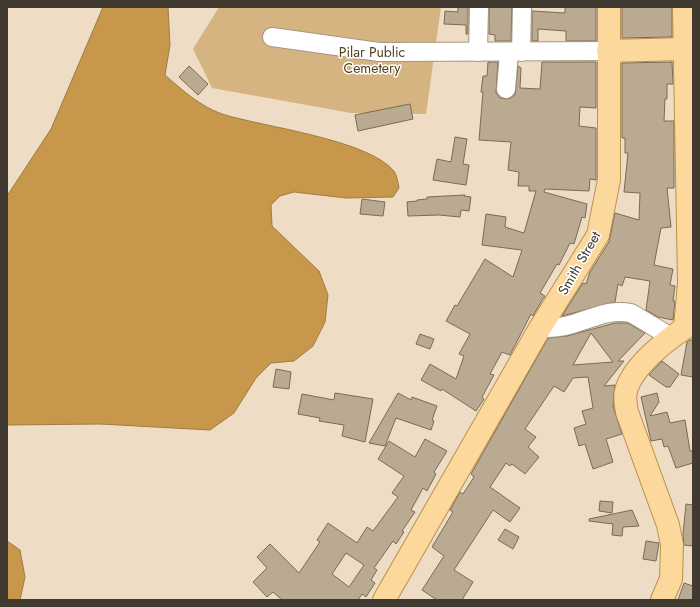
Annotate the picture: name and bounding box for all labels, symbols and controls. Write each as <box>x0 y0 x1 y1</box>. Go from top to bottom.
park label: Pilar Public Cemetery <box>339 42 405 78</box>
street label: Smith Street <box>553 227 606 299</box>

